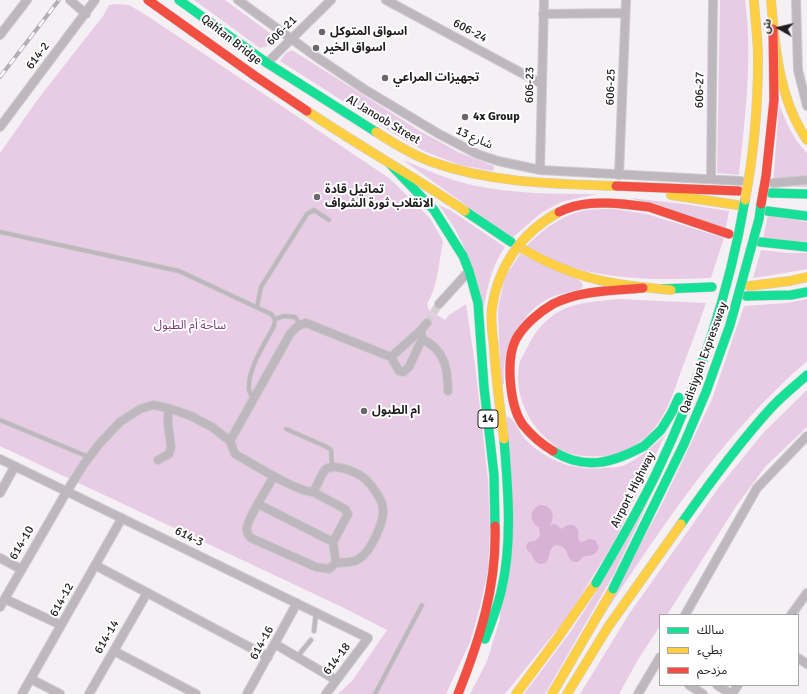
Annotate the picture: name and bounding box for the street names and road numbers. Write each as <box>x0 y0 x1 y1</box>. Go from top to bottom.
street label: Qahtan Bridge <box>198 12 264 68</box>
street label: 606-21 <box>264 13 300 49</box>
street label: 606-24 <box>450 16 490 46</box>
street label: 614-2 <box>23 40 53 72</box>
street label: 606-23 <box>522 67 538 103</box>
street label: 606-25 <box>603 68 619 106</box>
street label: 606-27 <box>692 72 708 108</box>
street label: Al Janoob Street <box>343 92 423 148</box>
street label: شارع 13 <box>453 123 495 153</box>
street label: Qadisiyyah Expressway <box>677 300 731 416</box>
road number: 14 <box>478 410 498 428</box>
street label: Airport Highway <box>608 450 658 530</box>
street label: 614-10 <box>7 524 37 562</box>
street label: 614-3 <box>172 524 206 550</box>
street label: 614-12 <box>47 581 77 619</box>
street label: 614-14 <box>92 618 122 656</box>
street label: 614-16 <box>247 624 277 662</box>
street label: 614-18 <box>320 640 354 678</box>

